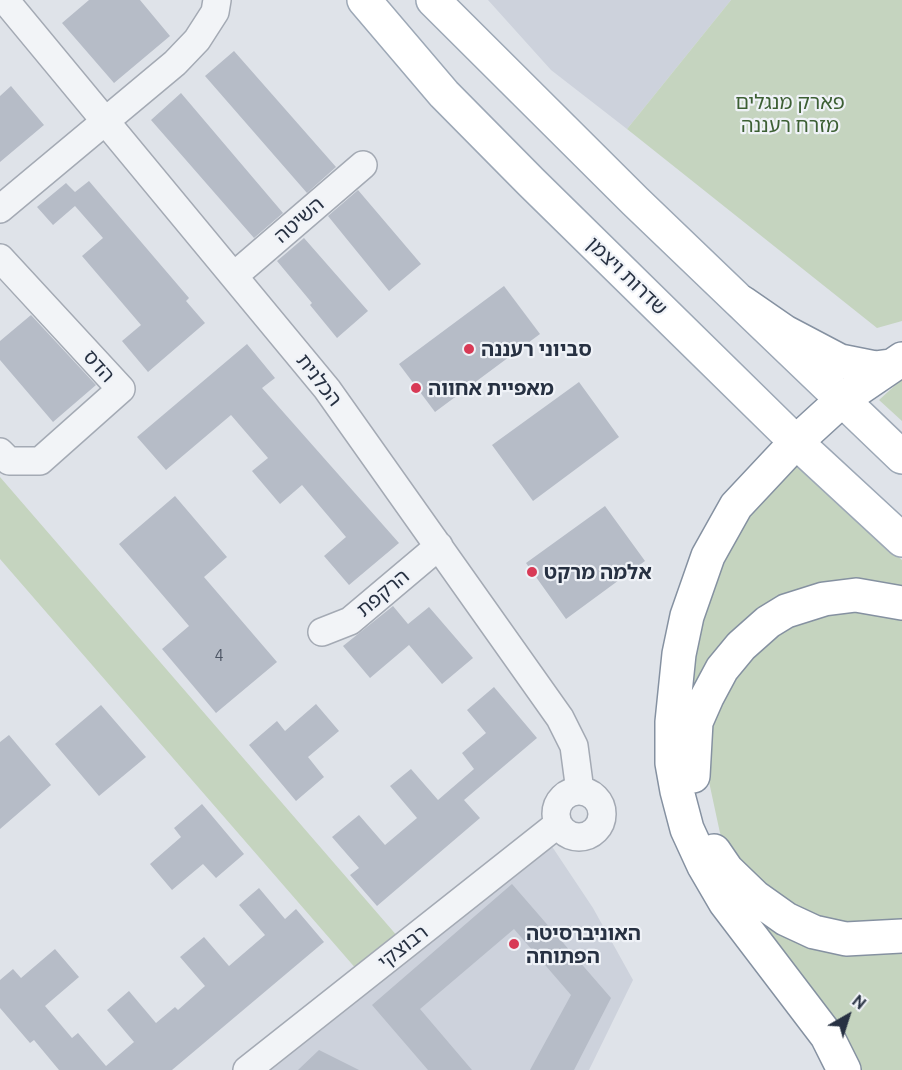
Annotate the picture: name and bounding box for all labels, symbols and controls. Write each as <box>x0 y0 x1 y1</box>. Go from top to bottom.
park label: פארק מנגלים מזרח רעננה <box>735 90 845 137</box>
street label: השיטה <box>269 192 329 248</box>
street label: שדרות ויצמן <box>582 232 672 320</box>
place label: סביוני רעננה <box>481 337 592 361</box>
marker: סביוני רעננה <box>462 342 476 356</box>
street label: הדס <box>78 345 120 387</box>
street label: הכלנית <box>291 349 347 411</box>
place label: מאפיית אחווה <box>428 376 554 400</box>
marker: מאפיית אחווה <box>409 381 423 395</box>
place label: אלמה מרקט <box>544 560 652 584</box>
street label: הרקפת <box>352 564 414 622</box>
marker: אלמה מרקט <box>525 565 539 579</box>
house number: 4 <box>214 646 224 666</box>
street label: רבוצקי <box>373 920 433 974</box>
place label: האוניברסיטה הפתוחה <box>526 921 641 968</box>
marker: האוניברסיטה הפתוחה <box>507 937 521 951</box>
north arrow <box>818 986 878 1046</box>
text: N <box>849 991 870 1013</box>

